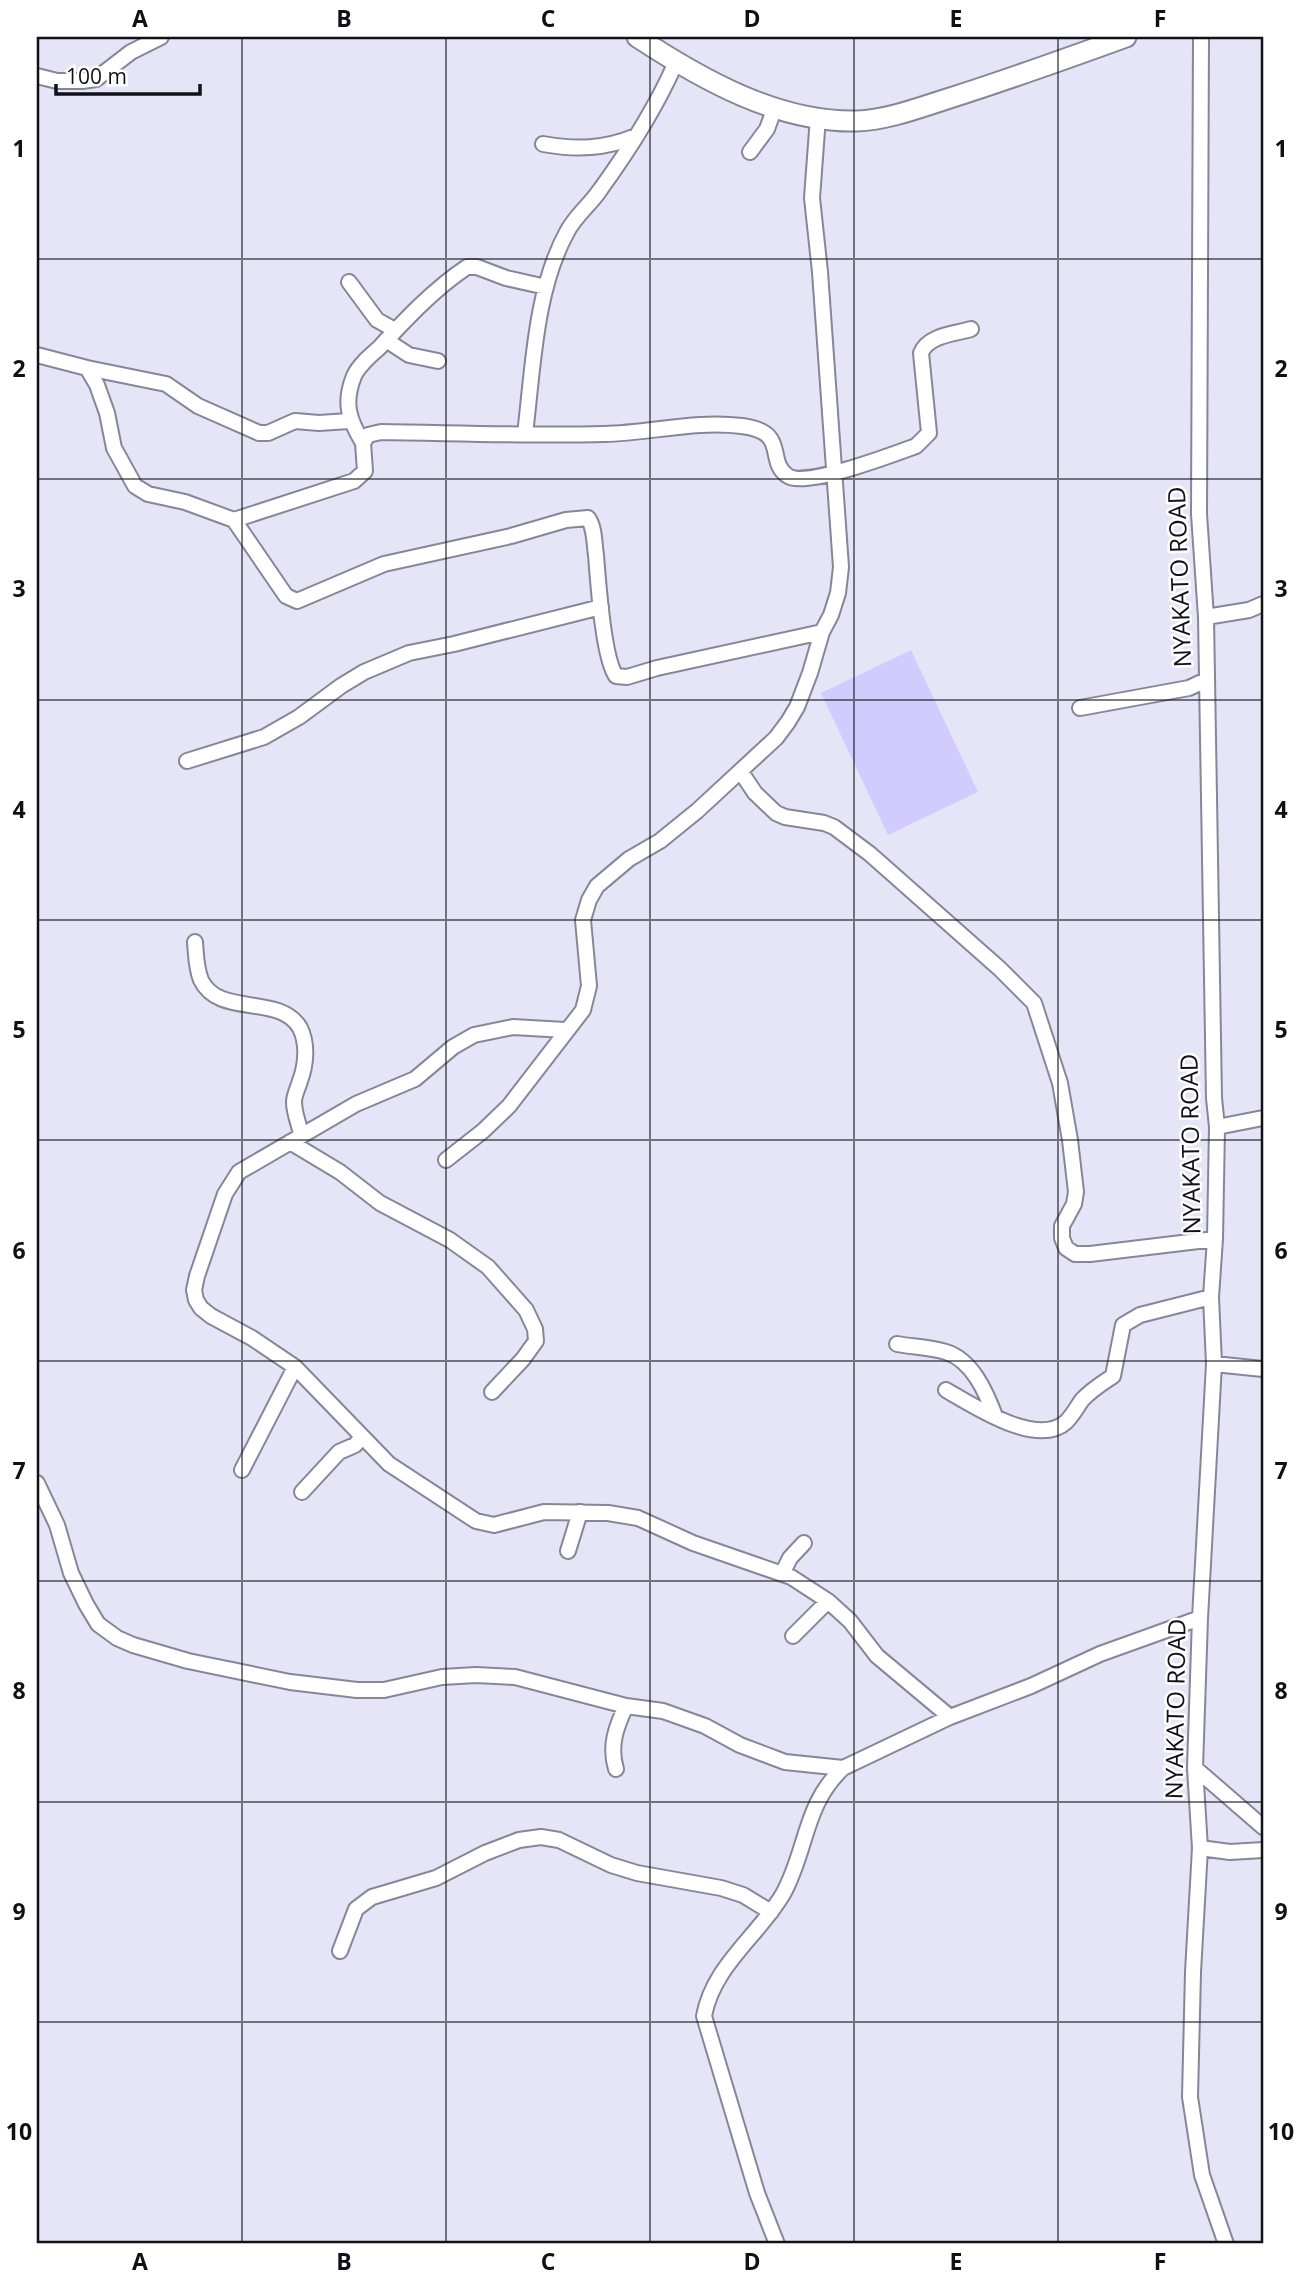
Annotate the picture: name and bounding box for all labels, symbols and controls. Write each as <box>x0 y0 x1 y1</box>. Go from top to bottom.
text: A <box>132 2 148 34</box>
text: B <box>336 2 352 34</box>
text: C <box>541 2 555 34</box>
text: D <box>743 2 761 34</box>
text: E <box>950 2 962 34</box>
text: F <box>1154 2 1166 34</box>
scale bar <box>56 52 200 96</box>
text: 100 m <box>66 62 127 90</box>
text: 1 <box>12 132 26 164</box>
text: 1 <box>1274 132 1288 164</box>
text: 2 <box>12 352 26 384</box>
text: 2 <box>1274 352 1288 384</box>
street label: NYAKATO ROAD <box>1159 486 1198 668</box>
text: 3 <box>12 572 26 604</box>
text: 3 <box>1274 572 1288 604</box>
text: 4 <box>12 793 26 825</box>
text: 4 <box>1274 793 1288 825</box>
text: 5 <box>12 1013 26 1045</box>
text: 5 <box>1274 1013 1288 1045</box>
street label: NYAKATO ROAD <box>1171 1053 1208 1235</box>
text: 6 <box>12 1234 26 1266</box>
text: 6 <box>1274 1234 1288 1266</box>
text: 7 <box>12 1454 26 1486</box>
text: 7 <box>1274 1454 1288 1486</box>
street label: NYAKATO ROAD <box>1156 1618 1193 1800</box>
text: 8 <box>12 1674 26 1706</box>
text: 8 <box>1274 1674 1288 1706</box>
text: 9 <box>12 1895 26 1927</box>
text: 9 <box>1274 1895 1288 1927</box>
text: 10 <box>6 2115 32 2147</box>
text: 10 <box>1268 2115 1294 2147</box>
text: A <box>132 2245 148 2277</box>
text: B <box>336 2245 352 2277</box>
text: C <box>541 2245 555 2277</box>
text: D <box>743 2245 761 2277</box>
text: E <box>950 2245 962 2277</box>
text: F <box>1154 2245 1166 2277</box>

